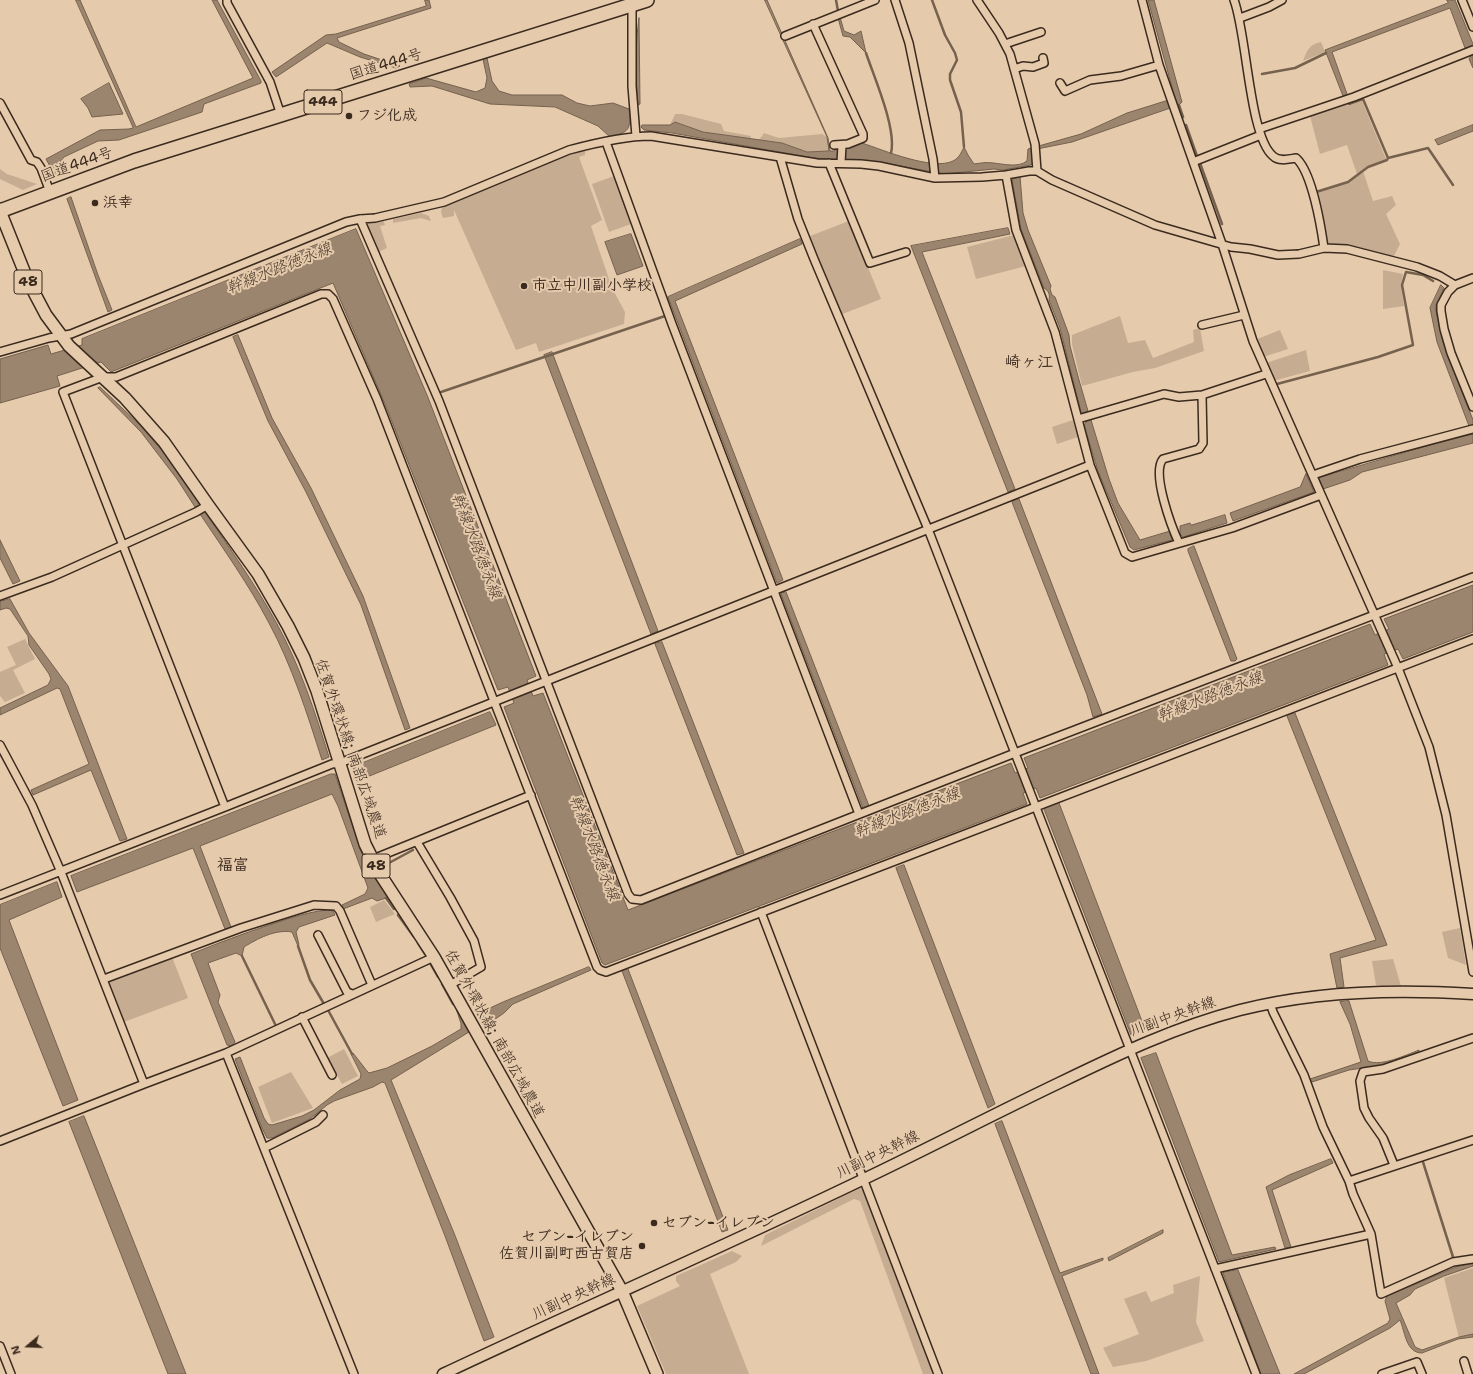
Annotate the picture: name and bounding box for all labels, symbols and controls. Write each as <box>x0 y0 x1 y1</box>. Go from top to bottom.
street label: 国道444号 <box>347 45 425 85</box>
road number: 444 <box>304 90 342 114</box>
place label: フジ化成 <box>357 107 417 125</box>
marker: フジ化成 <box>344 111 354 121</box>
street label: 国道444号 <box>38 144 116 186</box>
place label: 浜幸 <box>103 194 133 212</box>
marker: 浜幸 <box>90 198 100 208</box>
water label: 幹線水路徳永線 <box>223 239 335 299</box>
road number: 48 <box>14 270 42 294</box>
place label: 市立中川副小学校 <box>532 277 652 295</box>
marker: 市立中川副小学校 <box>519 281 529 291</box>
district label: 崎ヶ江 <box>1005 353 1053 373</box>
water label: 幹線水路徳永線 <box>447 490 505 602</box>
street label: 佐賀外環状線; 南部広域農道 <box>311 657 389 841</box>
water label: 幹線水路徳永線 <box>1154 668 1266 726</box>
water label: 幹線水路徳永線 <box>851 784 963 842</box>
water label: 幹線水路徳永線 <box>565 792 623 904</box>
road number: 48 <box>362 854 390 878</box>
district label: 福富 <box>217 856 249 876</box>
street label: 佐賀外環状線; 南部広域農道 <box>440 947 548 1121</box>
street label: 川副中央幹線 <box>1128 993 1218 1041</box>
street label: 川副中央幹線 <box>834 1127 922 1183</box>
place label: セブン-イレブン <box>662 1214 775 1232</box>
marker: セブン-イレブン <box>649 1218 659 1228</box>
place label: セブン-イレブン 佐賀川副町西古賀店 <box>499 1228 634 1263</box>
marker: セブン-イレブン 佐賀川副町西古賀店 <box>637 1241 647 1251</box>
street label: 川副中央幹線 <box>529 1270 619 1324</box>
north arrow <box>8 1326 48 1366</box>
text: N <box>8 1344 25 1357</box>

